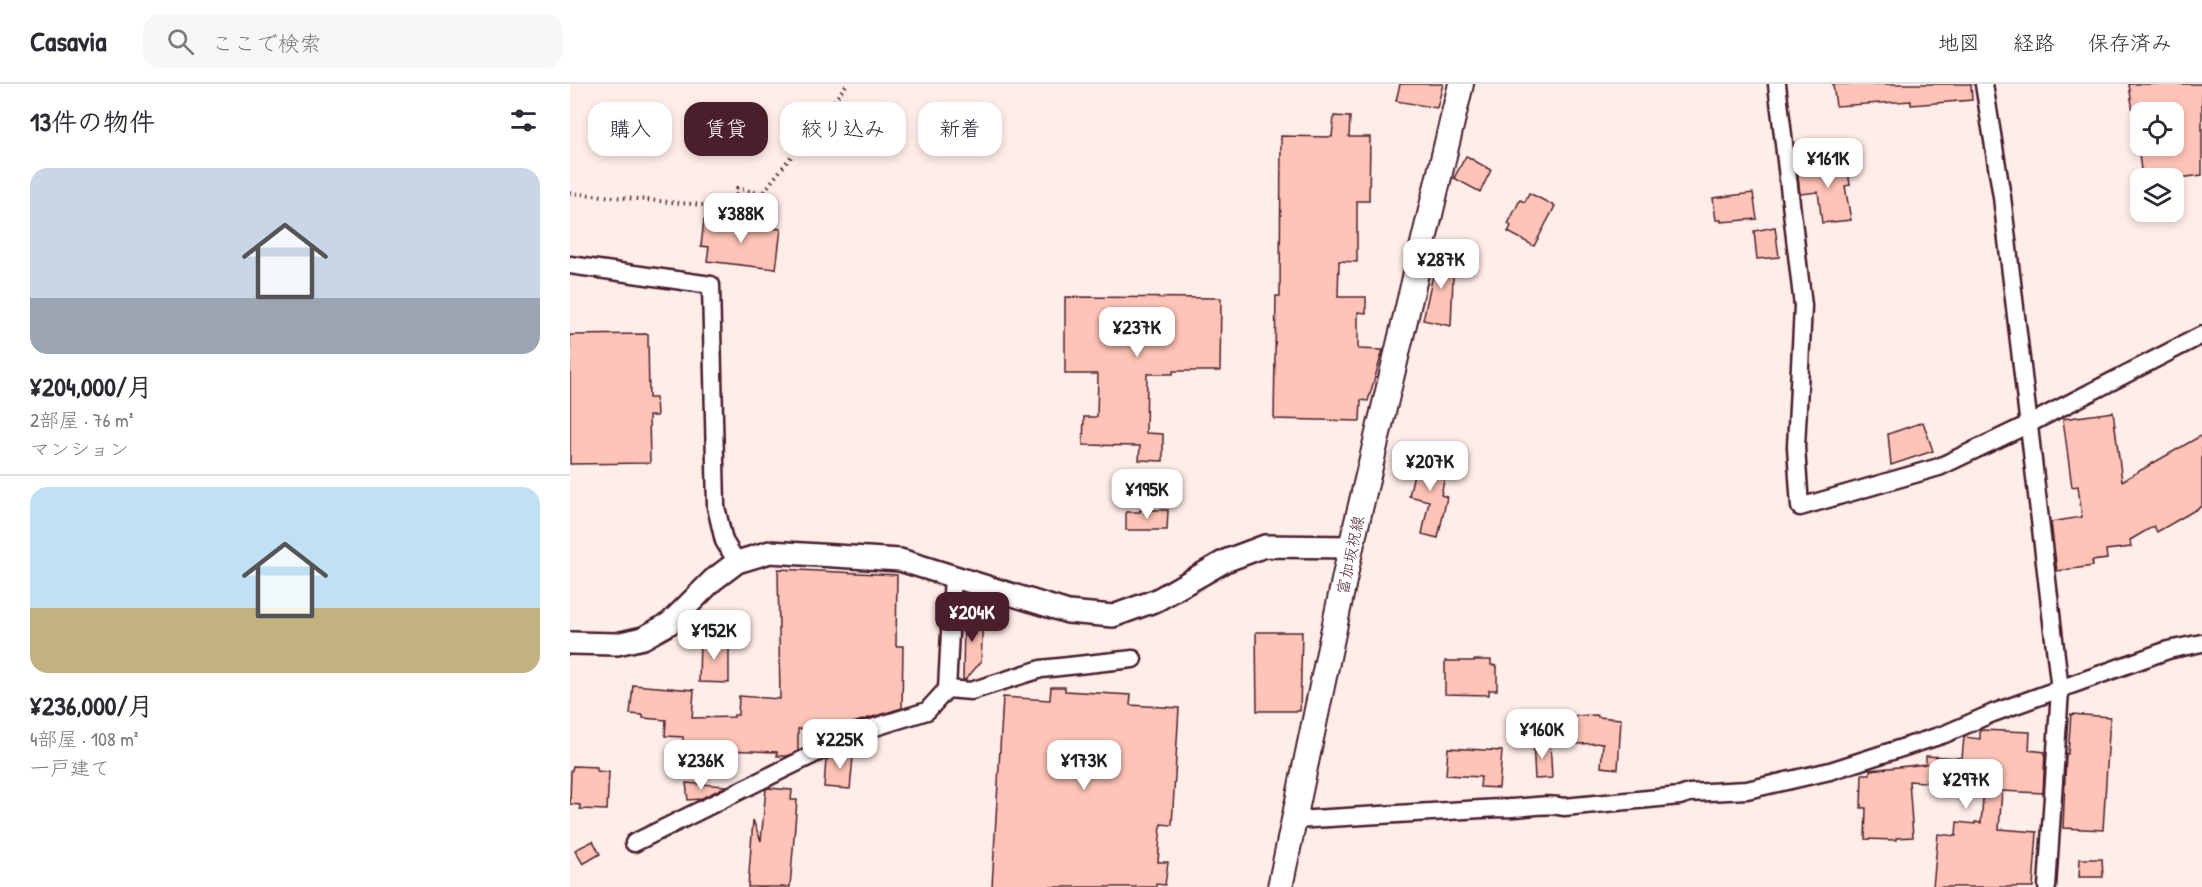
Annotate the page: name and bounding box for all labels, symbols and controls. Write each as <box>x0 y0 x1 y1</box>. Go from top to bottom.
search box <box>143 14 563 68</box>
text: Casavia <box>30 22 107 60</box>
icon: search <box>164 25 197 58</box>
text: ここで検索 <box>212 28 322 58</box>
text: 地図 <box>1938 28 1980 57</box>
text: 経路 <box>2013 28 2055 57</box>
text: 保存済み <box>2088 28 2172 57</box>
chip: 購入 <box>588 102 672 156</box>
chip: 賃貸 <box>684 102 768 156</box>
chip: 絞り込み <box>780 102 906 156</box>
chip: 新着 <box>918 102 1002 156</box>
map controls <box>2130 102 2184 222</box>
button: locate <box>2130 102 2184 156</box>
text: 13件の物件 <box>30 104 155 139</box>
icon: filters <box>507 104 540 137</box>
pin: ¥161K <box>1786 138 1870 189</box>
text: ¥161K <box>1807 144 1849 171</box>
button: layers <box>2130 168 2184 222</box>
pin: ¥388K <box>699 193 783 244</box>
text: ¥388K <box>718 199 764 226</box>
icon: home <box>231 207 339 315</box>
pin: ¥287K <box>1399 239 1483 290</box>
text: ¥287K <box>1417 245 1465 272</box>
pin: ¥237K <box>1095 307 1179 358</box>
text: ¥237K <box>1113 313 1161 340</box>
text: ¥204,000/月 <box>30 369 153 404</box>
text: 2部屋 · 76 m² <box>30 406 133 433</box>
text: マンション <box>30 435 129 462</box>
pin: ¥207K <box>1388 441 1472 492</box>
text: ¥207K <box>1406 447 1454 474</box>
pin: ¥195K <box>1105 469 1189 520</box>
text: ¥195K <box>1126 475 1168 502</box>
street label: 富加坂祝線 <box>1331 514 1369 596</box>
icon: home <box>231 526 339 634</box>
pin: ¥204K <box>930 592 1014 643</box>
text: ¥204K <box>949 598 995 625</box>
pin: ¥152K <box>672 610 756 661</box>
text: ¥152K <box>692 616 736 643</box>
text: ¥236,000/月 <box>30 688 153 723</box>
pin: ¥160K <box>1500 709 1584 760</box>
text: ¥160K <box>1520 715 1564 742</box>
pin: ¥225K <box>798 719 882 770</box>
text: 4部屋 · 108 m² <box>30 725 138 752</box>
text: ¥225K <box>817 725 863 752</box>
pin: ¥236K <box>659 740 743 791</box>
pin: ¥173K <box>1042 740 1126 791</box>
text: ¥236K <box>678 746 724 773</box>
text: ¥173K <box>1061 746 1107 773</box>
text: 一戸建て <box>30 754 110 781</box>
pin: ¥297K <box>1924 759 2008 810</box>
text: ¥297K <box>1943 765 1989 792</box>

